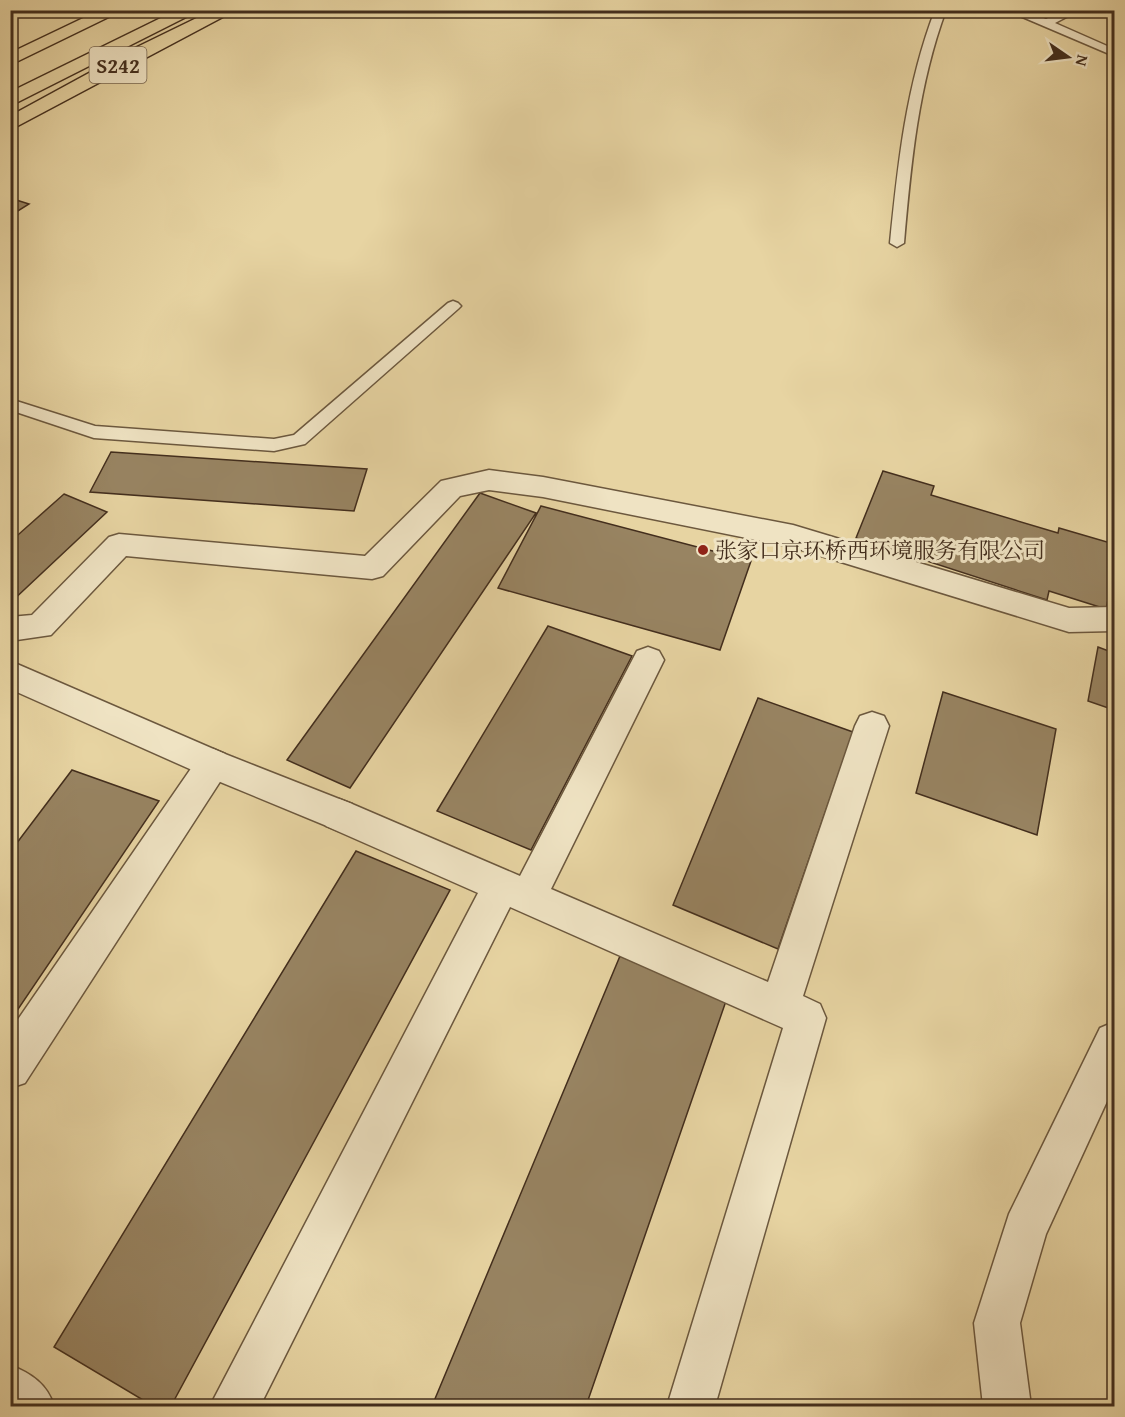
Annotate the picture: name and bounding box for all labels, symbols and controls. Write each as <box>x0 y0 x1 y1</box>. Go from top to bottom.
north arrow <box>1038 27 1098 87</box>
road number: S242 <box>90 47 146 83</box>
text: N <box>1070 53 1095 69</box>
place label: 张家口京环桥西环境服务有限公司 <box>715 534 1045 566</box>
marker: 张家口京环桥西环境服务有限公司 <box>696 543 710 557</box>

